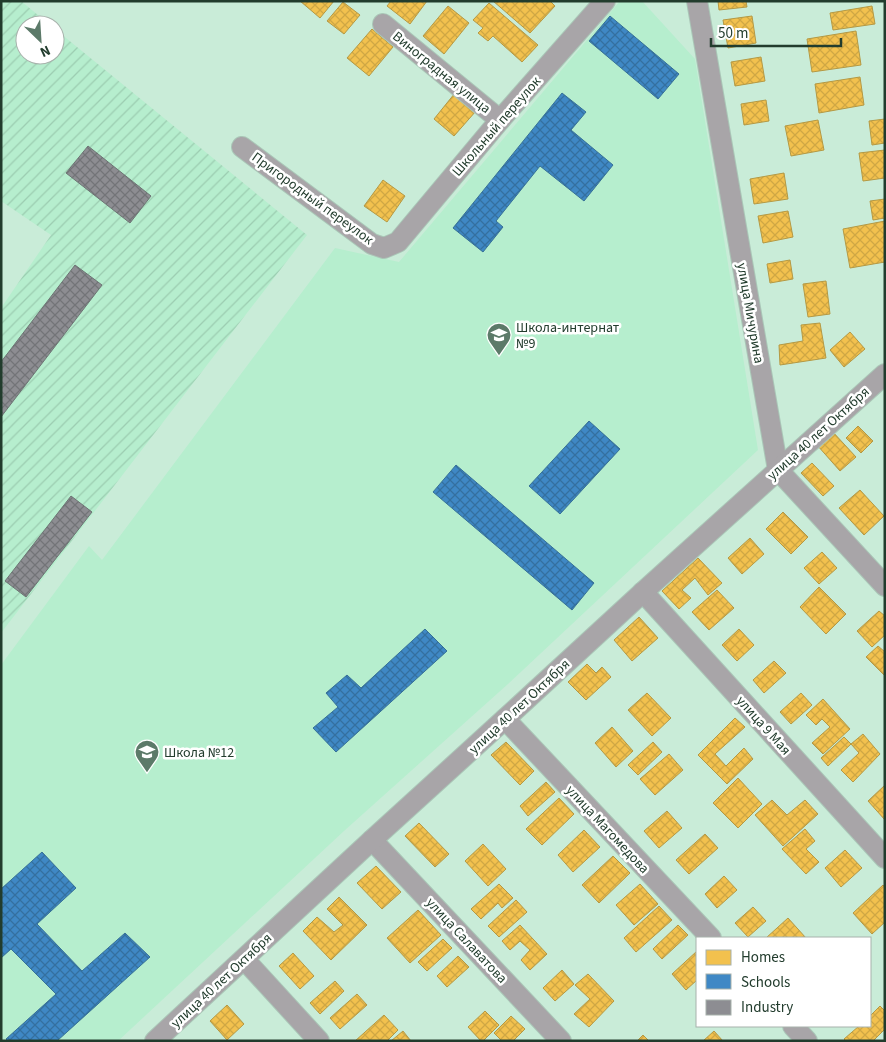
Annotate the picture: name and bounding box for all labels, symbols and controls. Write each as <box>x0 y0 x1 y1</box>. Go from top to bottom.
north arrow <box>15 15 65 65</box>
scale bar <box>711 15 841 47</box>
text: 50 m <box>718 23 748 44</box>
street label: Виноградная улица <box>388 27 495 119</box>
text: N <box>37 40 54 62</box>
street label: Школьный переулок <box>448 72 546 181</box>
street label: Пригородный переулок <box>247 148 377 250</box>
street label: улица Мичурина <box>731 261 769 365</box>
place label: Школа-интернат №9 <box>516 318 620 354</box>
school or university icon: Школа-интернат №9 <box>486 322 512 356</box>
street label: улица 40 лет Октября <box>763 382 874 485</box>
street label: улица 40 лет Октября <box>465 655 575 759</box>
street label: улица 9 Мая <box>731 692 795 760</box>
school or university icon: Школа №12 <box>134 739 160 773</box>
place label: Школа №12 <box>164 743 234 763</box>
street label: улица Магомедова <box>561 781 654 878</box>
street label: улица Салаватова <box>421 893 511 988</box>
street label: улица 40 лет Октября <box>167 929 277 1033</box>
legend <box>696 937 871 1027</box>
text: Homes <box>741 947 785 968</box>
text: Schools <box>741 972 790 993</box>
text: Industry <box>741 997 793 1018</box>

